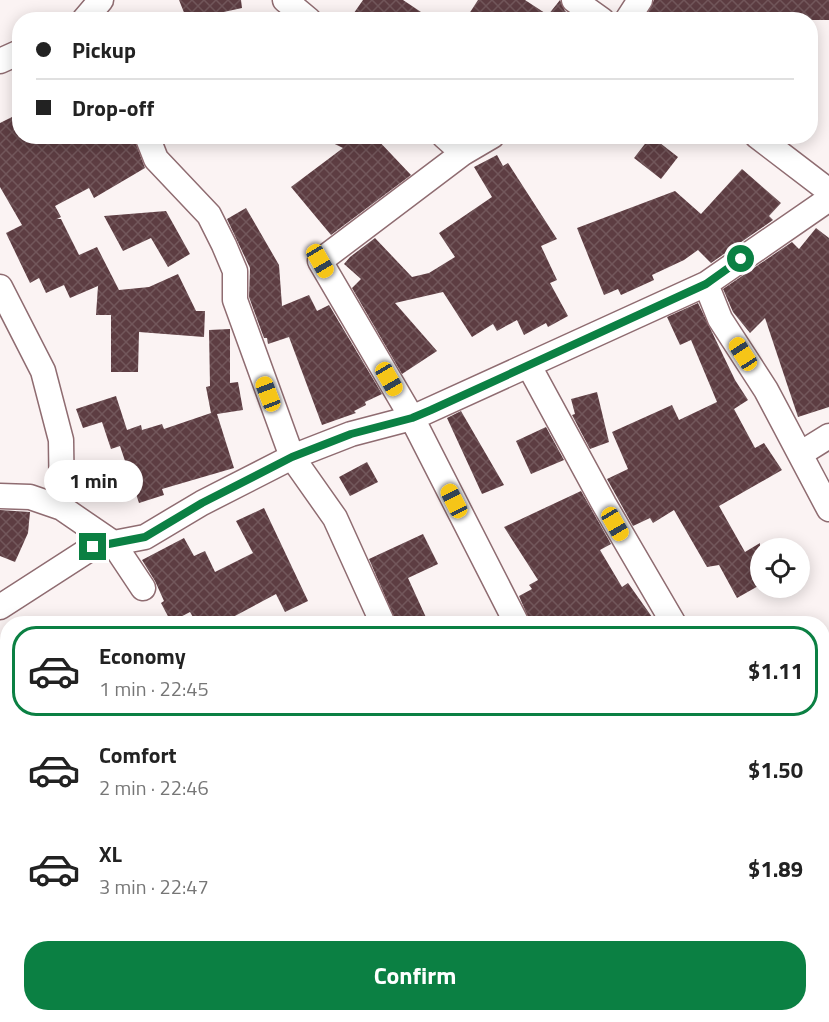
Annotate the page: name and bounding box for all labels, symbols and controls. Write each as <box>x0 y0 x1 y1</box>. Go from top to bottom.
text: Pickup <box>72 33 136 67</box>
text: Drop-off <box>72 91 154 125</box>
car <box>303 241 337 281</box>
route start <box>727 245 754 272</box>
car <box>726 334 760 374</box>
car <box>372 359 406 399</box>
car <box>253 374 283 414</box>
callout: 1 min <box>44 460 142 502</box>
text: 1 min <box>69 465 118 496</box>
car <box>438 481 470 521</box>
car <box>598 504 632 544</box>
route end <box>79 533 106 560</box>
map controls <box>750 538 810 598</box>
button: locate <box>750 538 810 598</box>
text: Economy <box>99 639 186 673</box>
icon: car <box>27 644 81 698</box>
text: $1.11 <box>748 654 803 688</box>
text: 1 min · 22:45 <box>99 673 209 704</box>
text: Comfort <box>99 738 177 772</box>
icon: car <box>27 743 81 797</box>
text: $1.50 <box>748 753 803 787</box>
text: 2 min · 22:46 <box>99 772 209 803</box>
text: XL <box>99 837 122 871</box>
icon: car <box>27 842 81 896</box>
text: $1.89 <box>748 852 803 886</box>
text: 3 min · 22:47 <box>99 871 209 902</box>
button: Confirm <box>24 941 806 1010</box>

